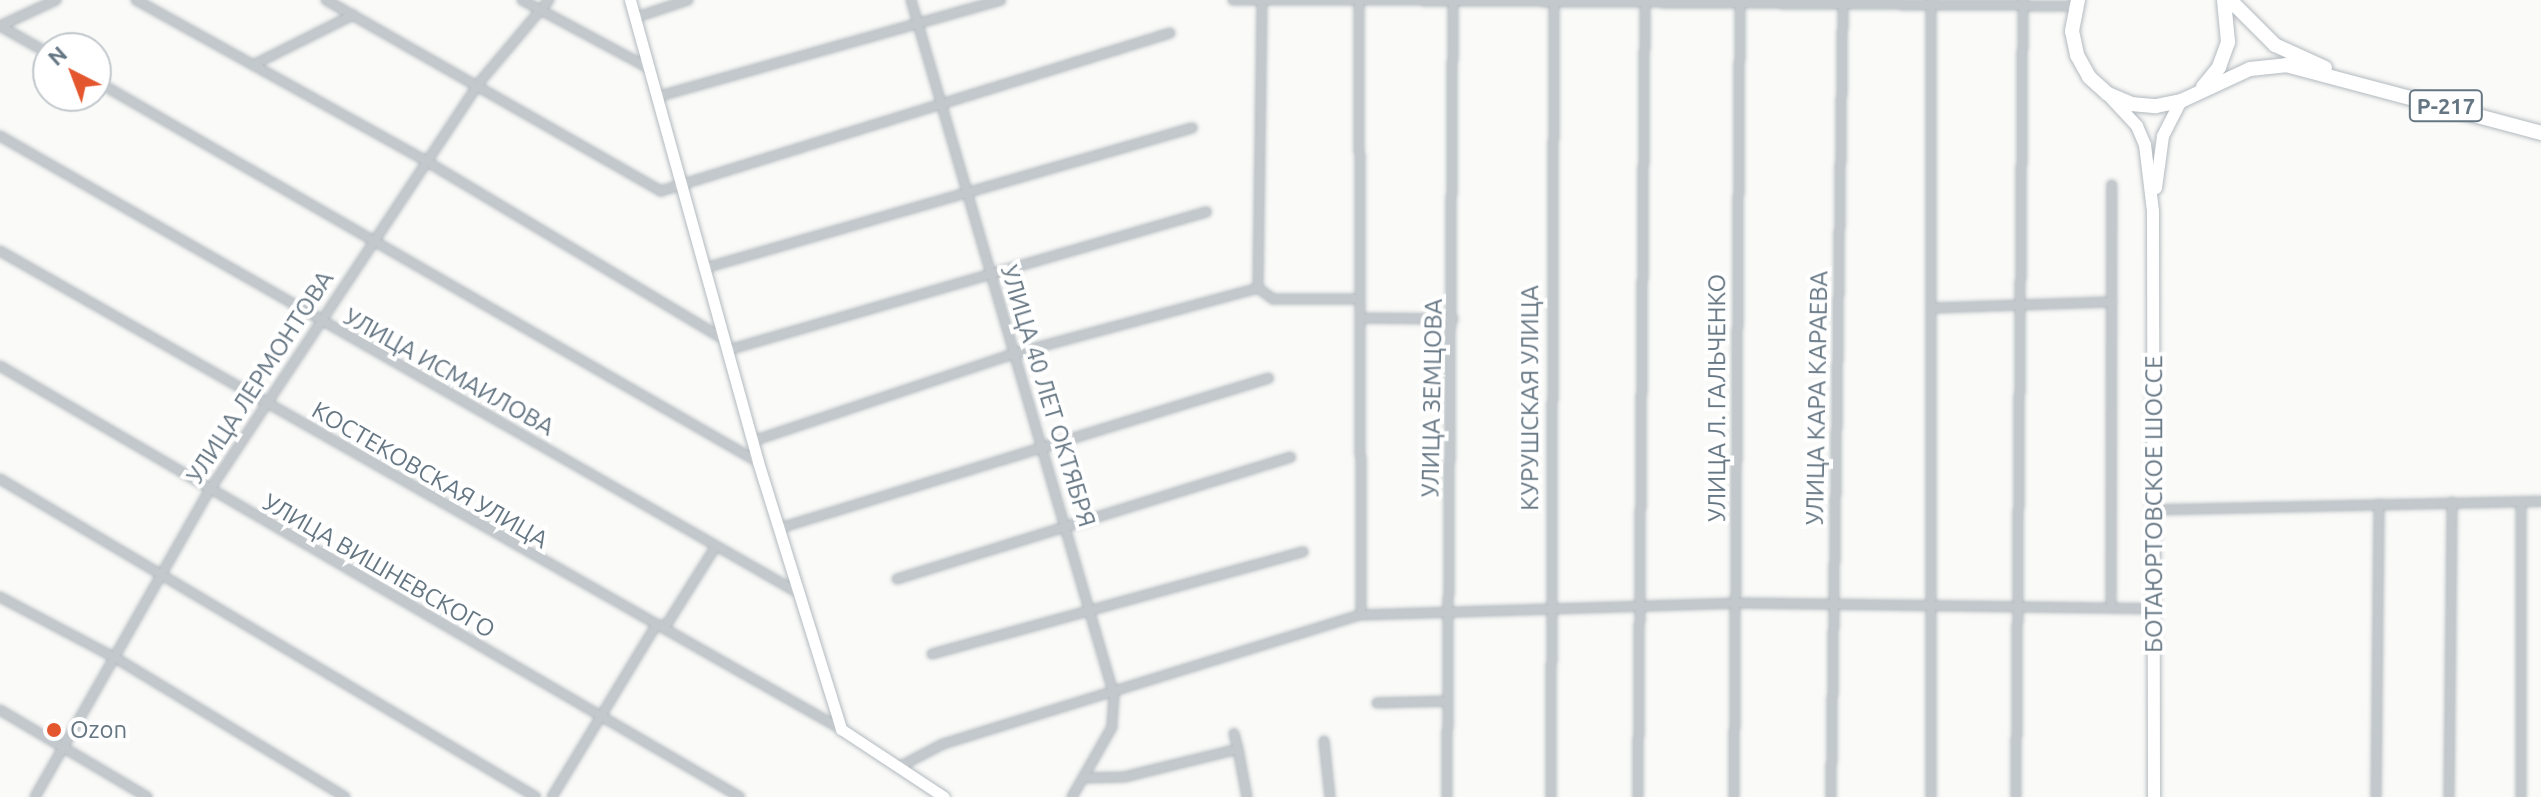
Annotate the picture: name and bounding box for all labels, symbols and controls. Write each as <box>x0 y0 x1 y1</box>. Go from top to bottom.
north arrow <box>32 32 112 112</box>
text: N <box>42 41 71 70</box>
road number: Р-217 <box>2408 88 2484 124</box>
street label: УЛИЦА 40 ЛЕТ ОКТЯБРЯ <box>994 262 1102 530</box>
street label: УЛИЦА ЛЕРМОНТОВА <box>180 265 340 489</box>
street label: УЛИЦА КАРА КАРАЕВА <box>1800 271 1834 525</box>
street label: УЛИЦА Л. ГАЛЬЧЕНКО <box>1703 274 1731 522</box>
street label: КУРУШСКАЯ УЛИЦА <box>1516 285 1544 511</box>
street label: УЛИЦА ЗЕМЦОВА <box>1416 298 1448 498</box>
street label: УЛИЦА ИСМАИЛОВА <box>339 302 559 442</box>
street label: БОТАЮРТОВСКОЕ ШОССЕ <box>2140 355 2168 653</box>
street label: КОСТЕКОВСКАЯ УЛИЦА <box>307 396 553 554</box>
street label: УЛИЦА ВИШНЕВСКОГО <box>258 488 500 644</box>
place label: Ozon <box>70 716 127 744</box>
marker: Ozon <box>45 721 63 739</box>

